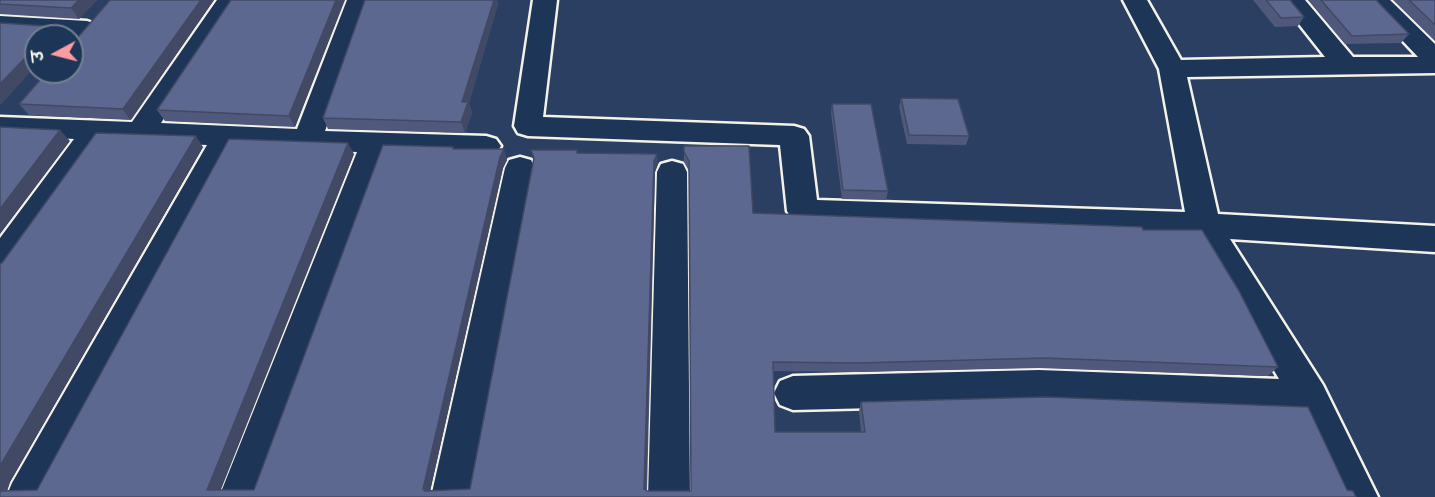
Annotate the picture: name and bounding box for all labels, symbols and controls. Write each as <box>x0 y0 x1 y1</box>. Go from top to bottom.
north arrow <box>24 24 84 84</box>
text: उ <box>29 50 48 62</box>

